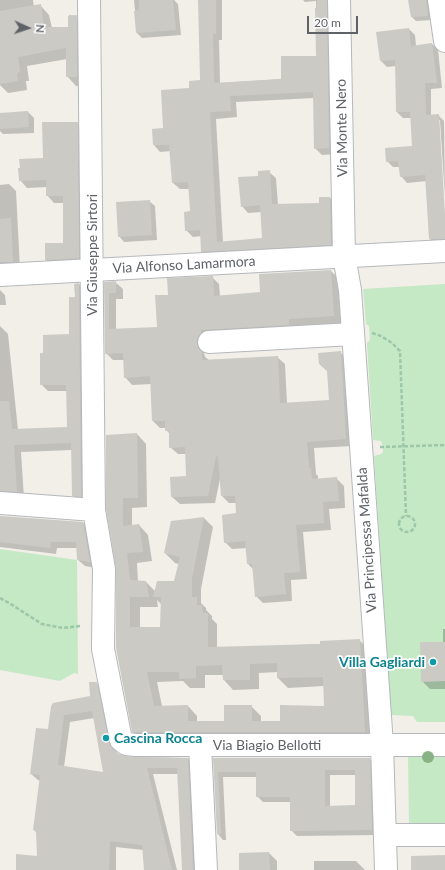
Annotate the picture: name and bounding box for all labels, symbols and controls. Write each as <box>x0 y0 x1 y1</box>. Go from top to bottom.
north arrow <box>8 8 48 48</box>
scale bar <box>309 8 360 34</box>
text: 20 m <box>314 15 341 30</box>
text: N <box>34 24 47 33</box>
street label: Via Monte Nero <box>333 79 351 177</box>
street label: Via Giuseppe Sirtori <box>84 194 100 316</box>
street label: Via Alfonso Lamarmora <box>112 253 256 277</box>
street label: Via Principessa Mafalda <box>354 467 380 613</box>
place label: Villa Gagliardi <box>339 654 425 670</box>
marker: Villa Gagliardi <box>428 657 438 667</box>
place label: Cascina Rocca <box>114 730 202 746</box>
marker: Cascina Rocca <box>101 733 111 743</box>
street label: Via Biagio Bellotti <box>213 737 321 753</box>

